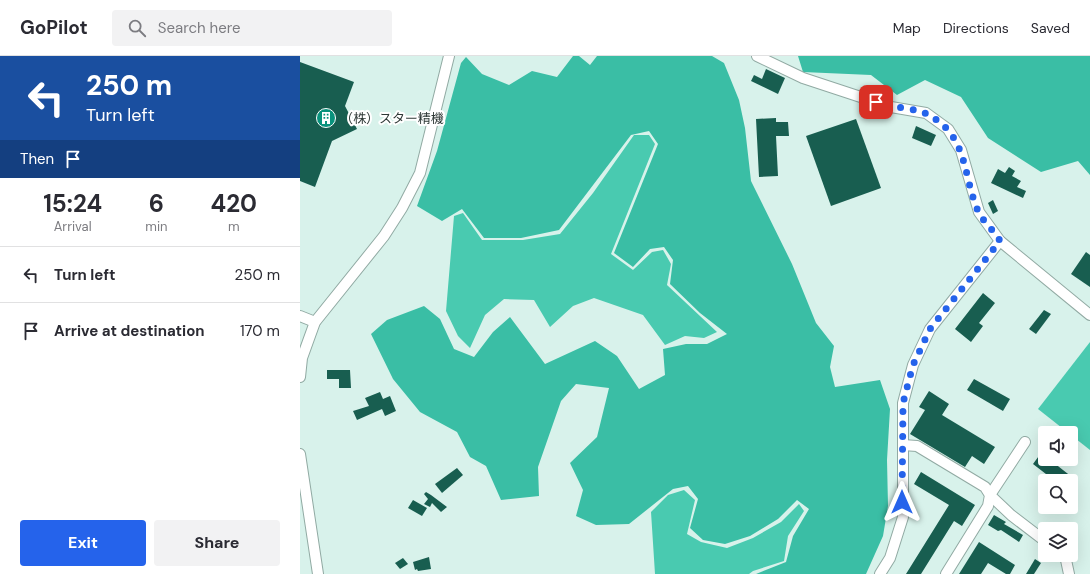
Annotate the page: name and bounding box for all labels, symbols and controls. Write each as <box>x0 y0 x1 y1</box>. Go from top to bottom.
search box <box>112 10 392 46</box>
text: GoPilot <box>20 15 88 40</box>
icon: search <box>126 17 148 39</box>
text: Search here <box>158 18 241 38</box>
text: Map <box>893 19 921 37</box>
text: Directions <box>943 19 1009 37</box>
text: Saved <box>1031 19 1070 37</box>
text: 250 m <box>86 67 172 104</box>
icon: left <box>20 72 72 124</box>
pin <box>859 85 893 119</box>
icon: arrive <box>865 91 887 113</box>
text: Turn left <box>86 103 155 127</box>
building icon: （株）スター精機 <box>315 107 337 129</box>
place label: （株）スター精機 <box>340 110 444 127</box>
icon: arrive <box>62 148 84 170</box>
text: Then <box>20 149 54 169</box>
text: 15:24 <box>43 188 102 219</box>
text: 6 <box>149 188 164 219</box>
text: 420 <box>211 188 257 219</box>
text: Arrival <box>54 218 92 235</box>
text: min <box>145 218 167 235</box>
text: m <box>228 218 240 235</box>
icon: left <box>20 264 42 286</box>
text: Turn left <box>54 265 115 285</box>
text: 250 m <box>235 265 280 285</box>
icon: arrive <box>20 320 42 342</box>
text: Arrive at destination <box>54 321 205 341</box>
text: 170 m <box>240 321 280 341</box>
map controls <box>1038 426 1078 562</box>
button: sound <box>1038 426 1078 466</box>
button: search <box>1038 474 1078 514</box>
position arrow <box>881 481 923 523</box>
button: Exit <box>20 520 146 566</box>
button: Share <box>154 520 280 566</box>
button: layers <box>1038 522 1078 562</box>

